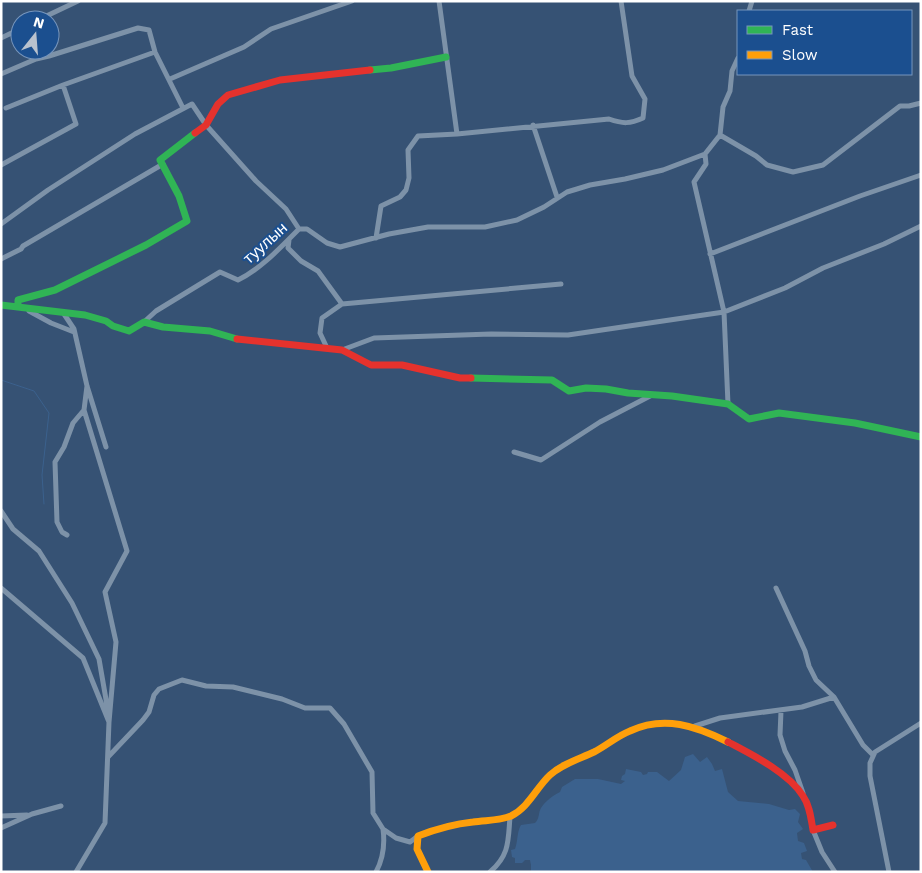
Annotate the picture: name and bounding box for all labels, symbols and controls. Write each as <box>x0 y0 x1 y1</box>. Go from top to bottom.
north arrow <box>10 10 60 60</box>
legend <box>737 10 912 75</box>
text: N <box>32 13 46 32</box>
text: Fast <box>782 21 814 39</box>
text: Slow <box>782 46 818 64</box>
street label: туулын <box>239 218 291 268</box>

